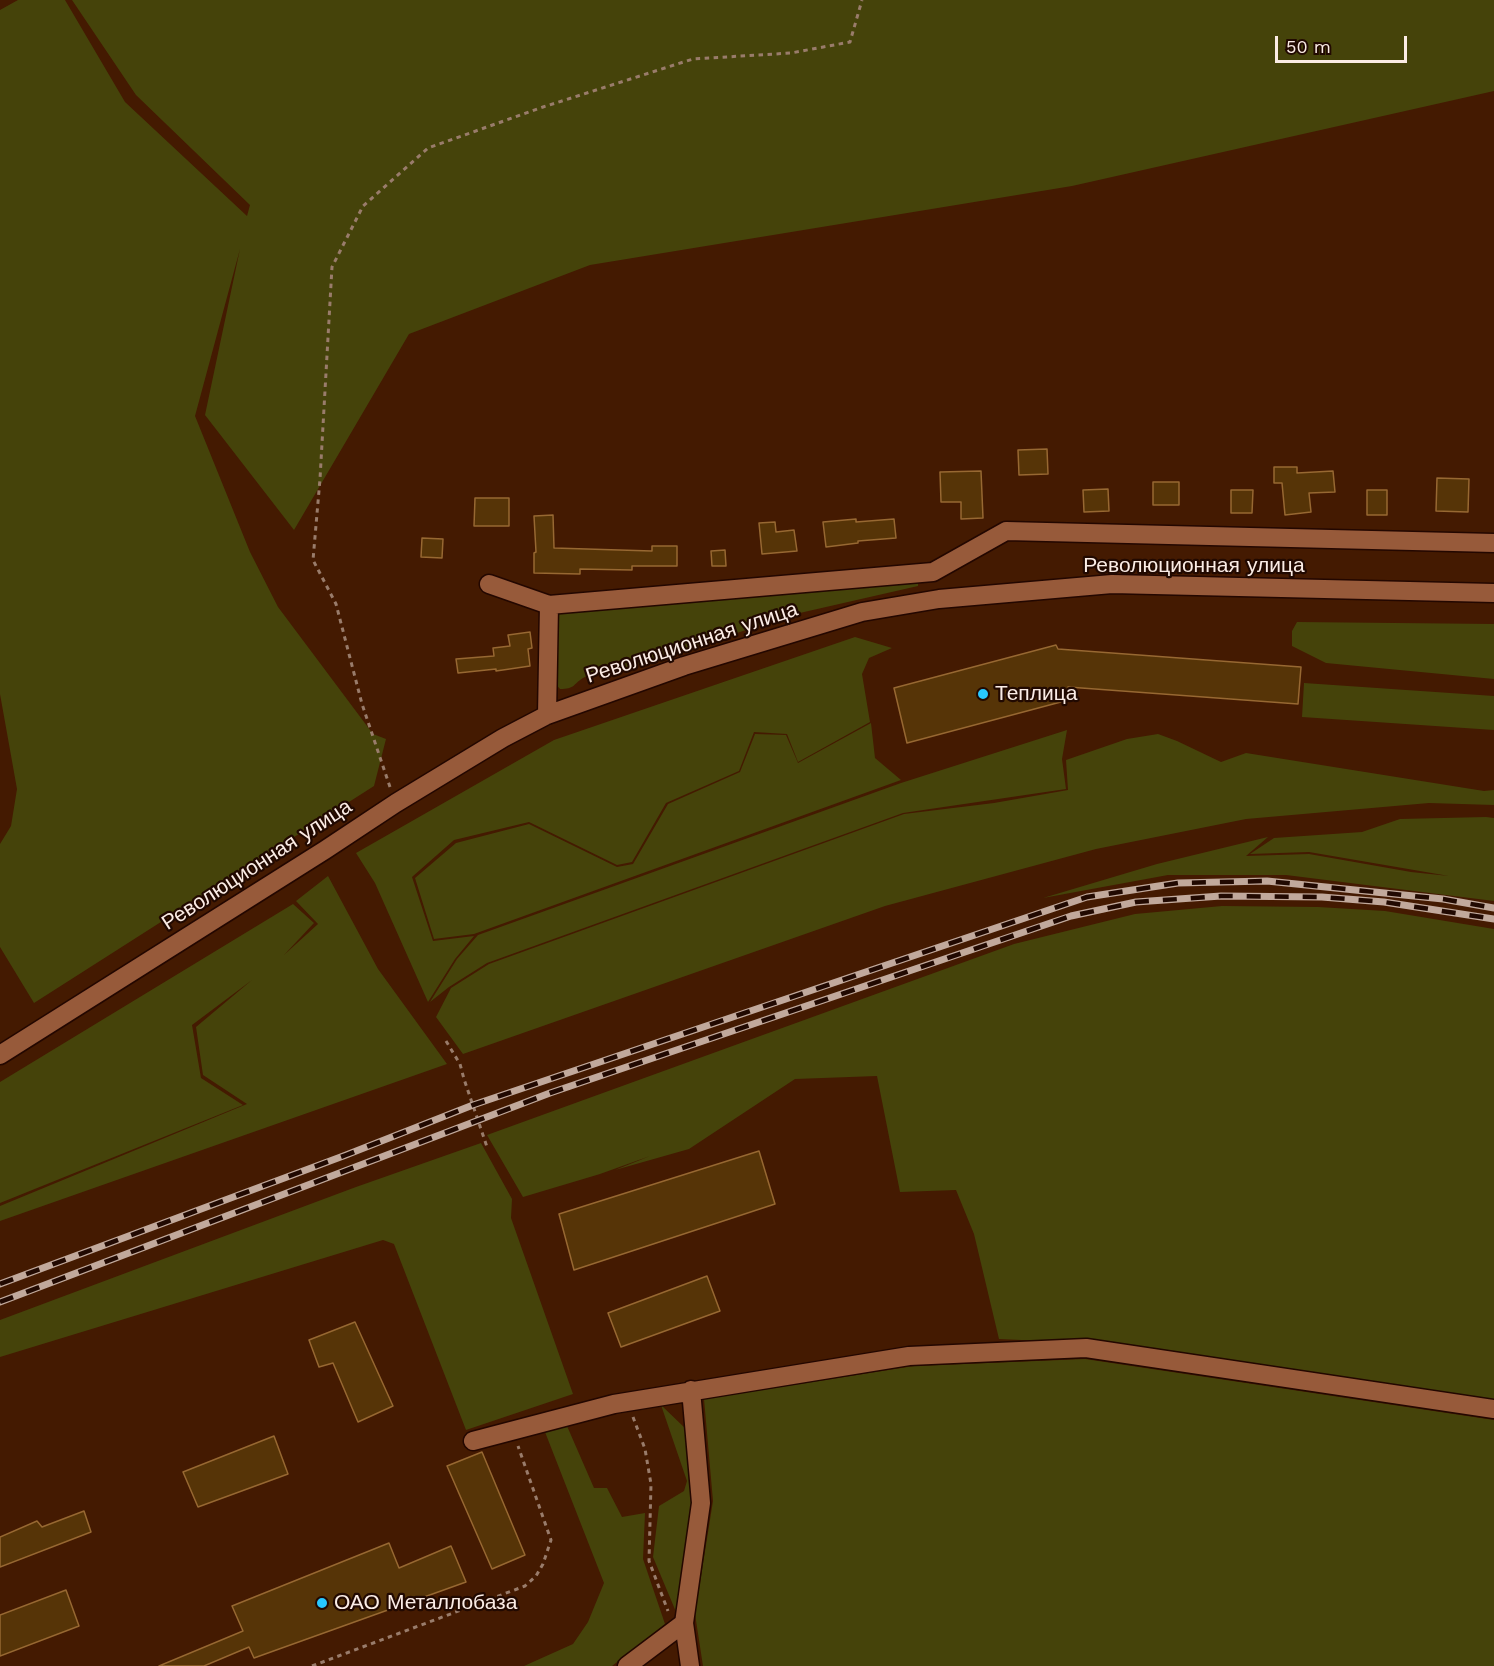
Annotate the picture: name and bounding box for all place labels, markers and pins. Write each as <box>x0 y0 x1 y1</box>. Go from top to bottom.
place label: Теплица <box>995 681 1077 707</box>
marker: Теплица <box>976 687 990 701</box>
place label: ОАО Металлобаза <box>334 1590 517 1616</box>
marker: ОАО Металлобаза <box>315 1596 329 1610</box>

